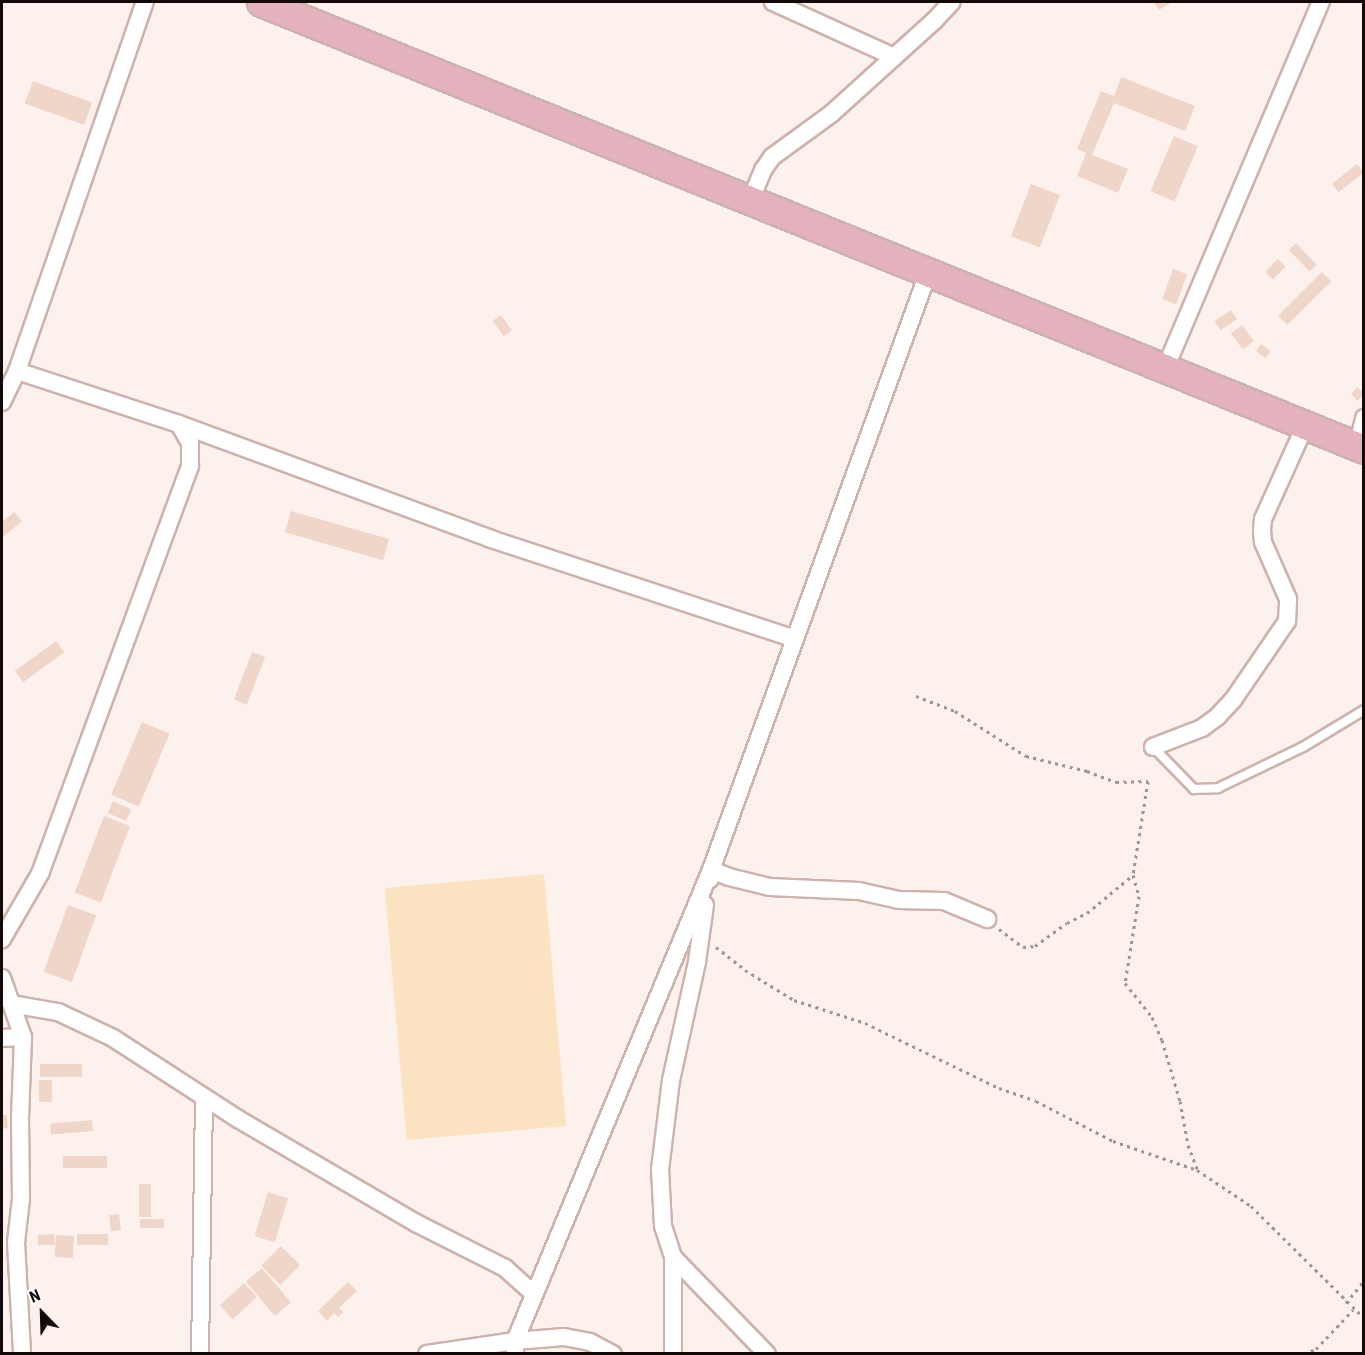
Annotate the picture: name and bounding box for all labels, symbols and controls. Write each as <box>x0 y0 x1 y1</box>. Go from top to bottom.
north arrow <box>12 1283 72 1343</box>
text: N <box>27 1285 43 1307</box>

